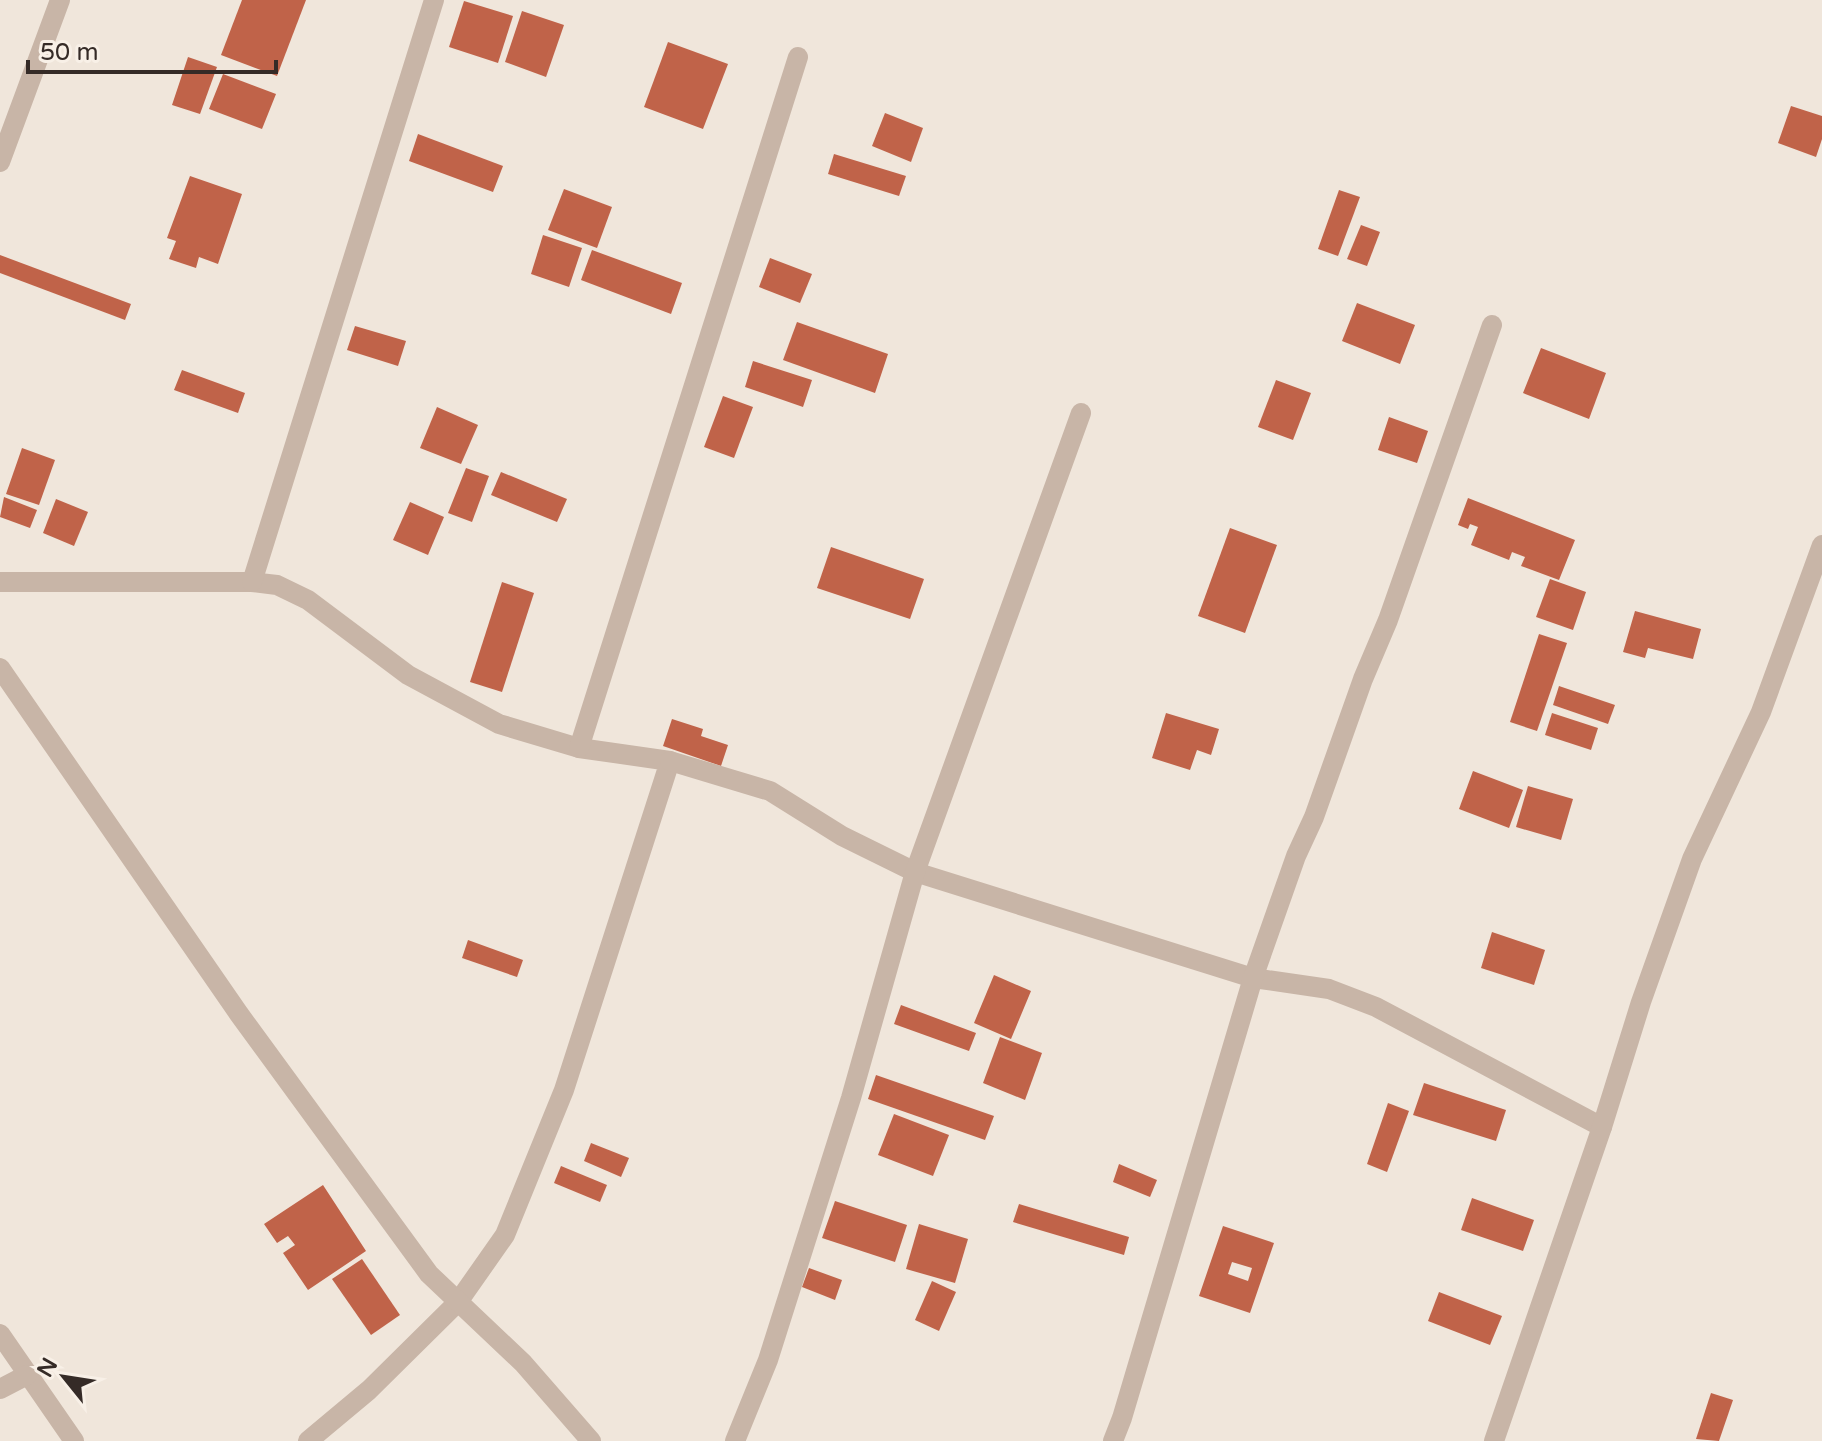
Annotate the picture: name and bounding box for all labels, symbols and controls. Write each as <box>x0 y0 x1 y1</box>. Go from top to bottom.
scale bar <box>28 24 276 74</box>
text: 50 m <box>40 38 98 67</box>
north arrow <box>24 1337 104 1417</box>
text: N <box>32 1353 63 1382</box>

